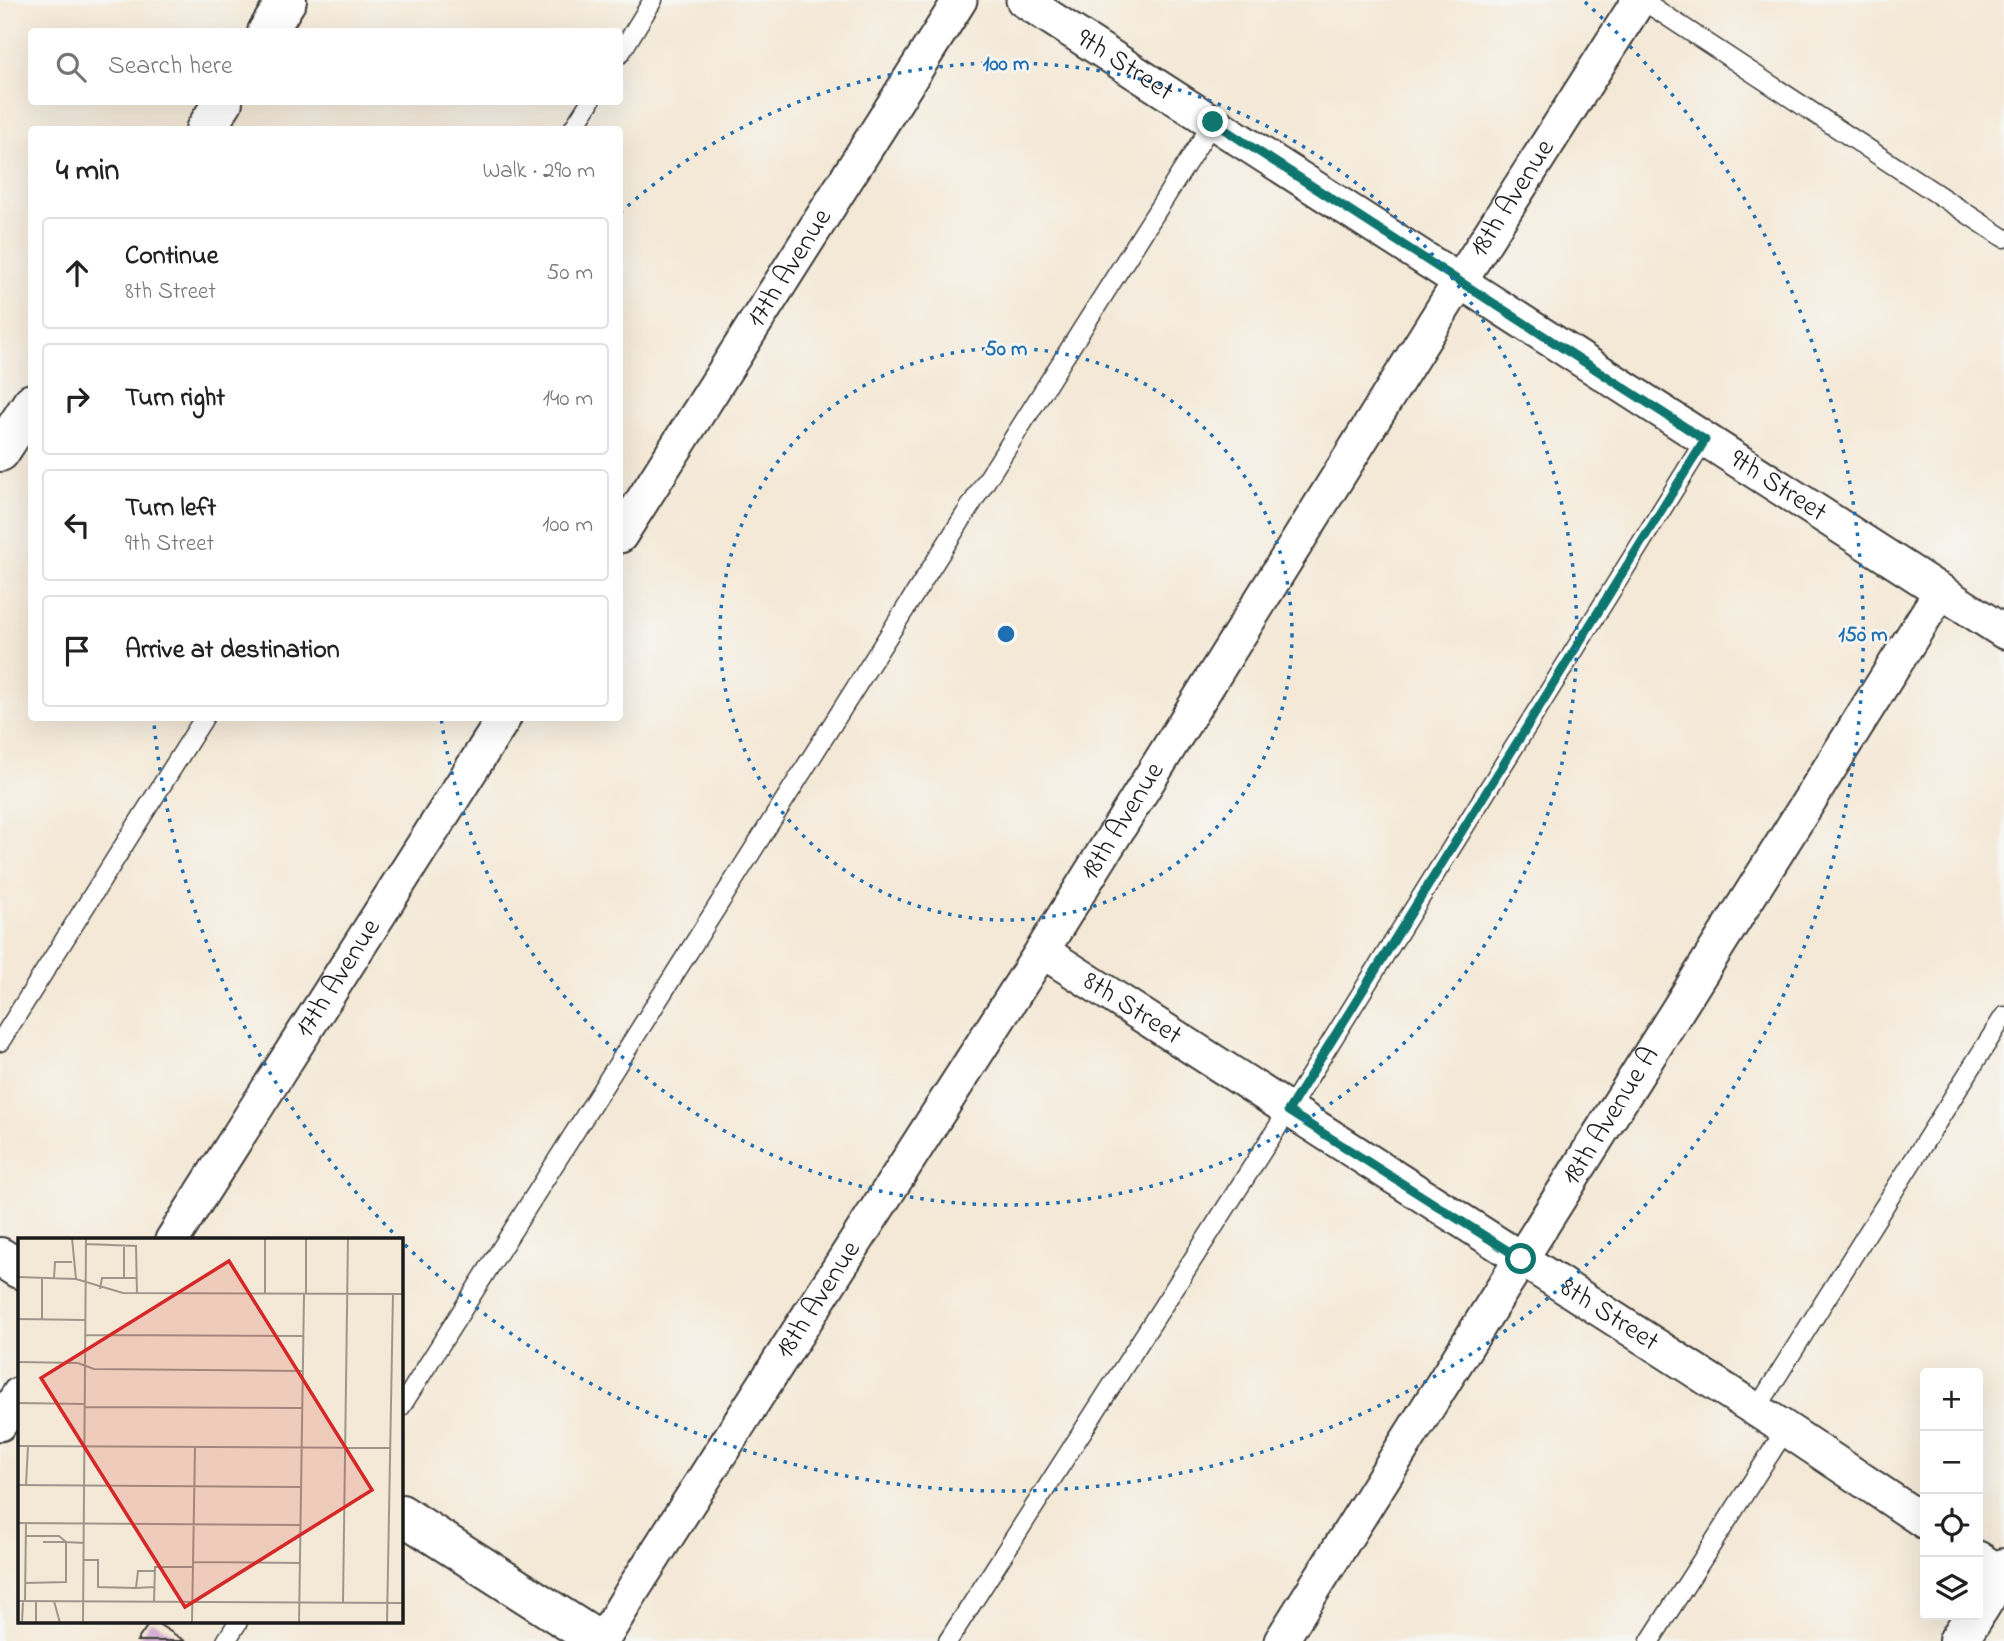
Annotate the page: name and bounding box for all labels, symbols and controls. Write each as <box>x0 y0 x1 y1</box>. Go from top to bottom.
street label: 9th Street <box>1068 19 1182 112</box>
search box <box>28 28 623 105</box>
icon: search <box>52 48 90 86</box>
text: Search here <box>108 48 233 86</box>
text: 100 m <box>983 50 1029 80</box>
route end <box>1197 106 1228 137</box>
street label: 18th Avenue <box>1460 131 1566 265</box>
text: 4 min <box>56 150 119 194</box>
text: Walk · 290 m <box>483 155 595 188</box>
street label: 17th Avenue <box>737 200 843 336</box>
text: Continue <box>125 238 218 276</box>
icon: ahead <box>58 254 96 292</box>
text: 50 m <box>546 257 593 290</box>
text: 8th Street <box>125 276 216 309</box>
text: 50 m <box>985 335 1027 365</box>
icon: right <box>58 380 96 418</box>
text: Turn right <box>125 380 225 418</box>
text: 140 m <box>543 383 593 416</box>
street label: 9th Street <box>1721 440 1835 533</box>
text: Turn left <box>125 490 216 528</box>
icon: left <box>58 506 96 544</box>
text: 100 m <box>542 509 593 542</box>
text: 9th Street <box>125 528 214 561</box>
text: 150 m <box>1838 621 1888 651</box>
centre of rings <box>994 622 1018 646</box>
icon: arrive <box>58 632 96 670</box>
text: Arrive at destination <box>125 632 340 670</box>
street label: 18th Avenue <box>1070 754 1176 889</box>
street label: 17th Avenue <box>285 911 392 1046</box>
street label: 8th Street <box>1074 962 1190 1056</box>
street label: 18th Avenue A <box>1552 1039 1670 1194</box>
street label: 18th Avenue <box>765 1233 872 1367</box>
inset map <box>18 1238 402 1624</box>
route start <box>1505 1243 1536 1274</box>
street label: 8th Street <box>1551 1268 1667 1363</box>
map controls <box>1920 1368 1983 1620</box>
button: + <box>1920 1368 1983 1431</box>
button: − <box>1920 1431 1983 1494</box>
button: locate <box>1920 1494 1983 1557</box>
button: layers <box>1920 1557 1983 1620</box>

